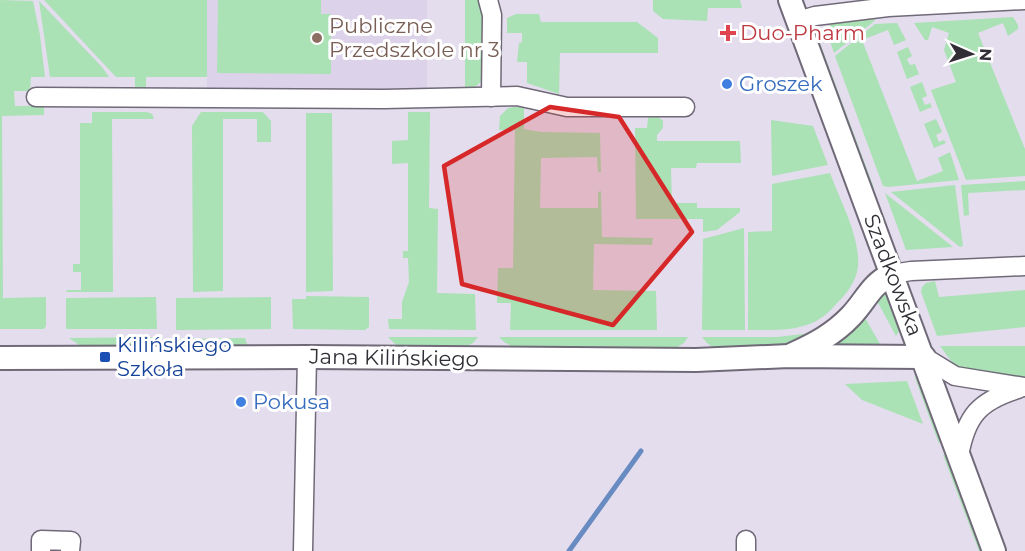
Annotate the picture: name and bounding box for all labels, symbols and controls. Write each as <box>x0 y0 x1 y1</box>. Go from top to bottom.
place label: Publiczne Przedszkole nr 3 <box>329 13 500 62</box>
place label: Duo-Pharm <box>740 20 865 45</box>
north arrow <box>941 24 1001 84</box>
marker: Duo-Pharm <box>721 26 735 40</box>
marker: Publiczne Przedszkole nr 3 <box>310 31 324 45</box>
text: N <box>976 48 995 62</box>
place label: Groszek <box>739 71 823 96</box>
marker: Groszek <box>720 77 734 91</box>
street label: Szadkowska <box>859 210 928 339</box>
place label: Kilińskiego Szkoła <box>117 332 232 381</box>
street label: Jana Kilińskiego <box>308 344 479 371</box>
marker: Kilińskiego Szkoła <box>98 350 112 364</box>
place label: Pokusa <box>253 389 330 414</box>
marker: Pokusa <box>234 395 248 409</box>

